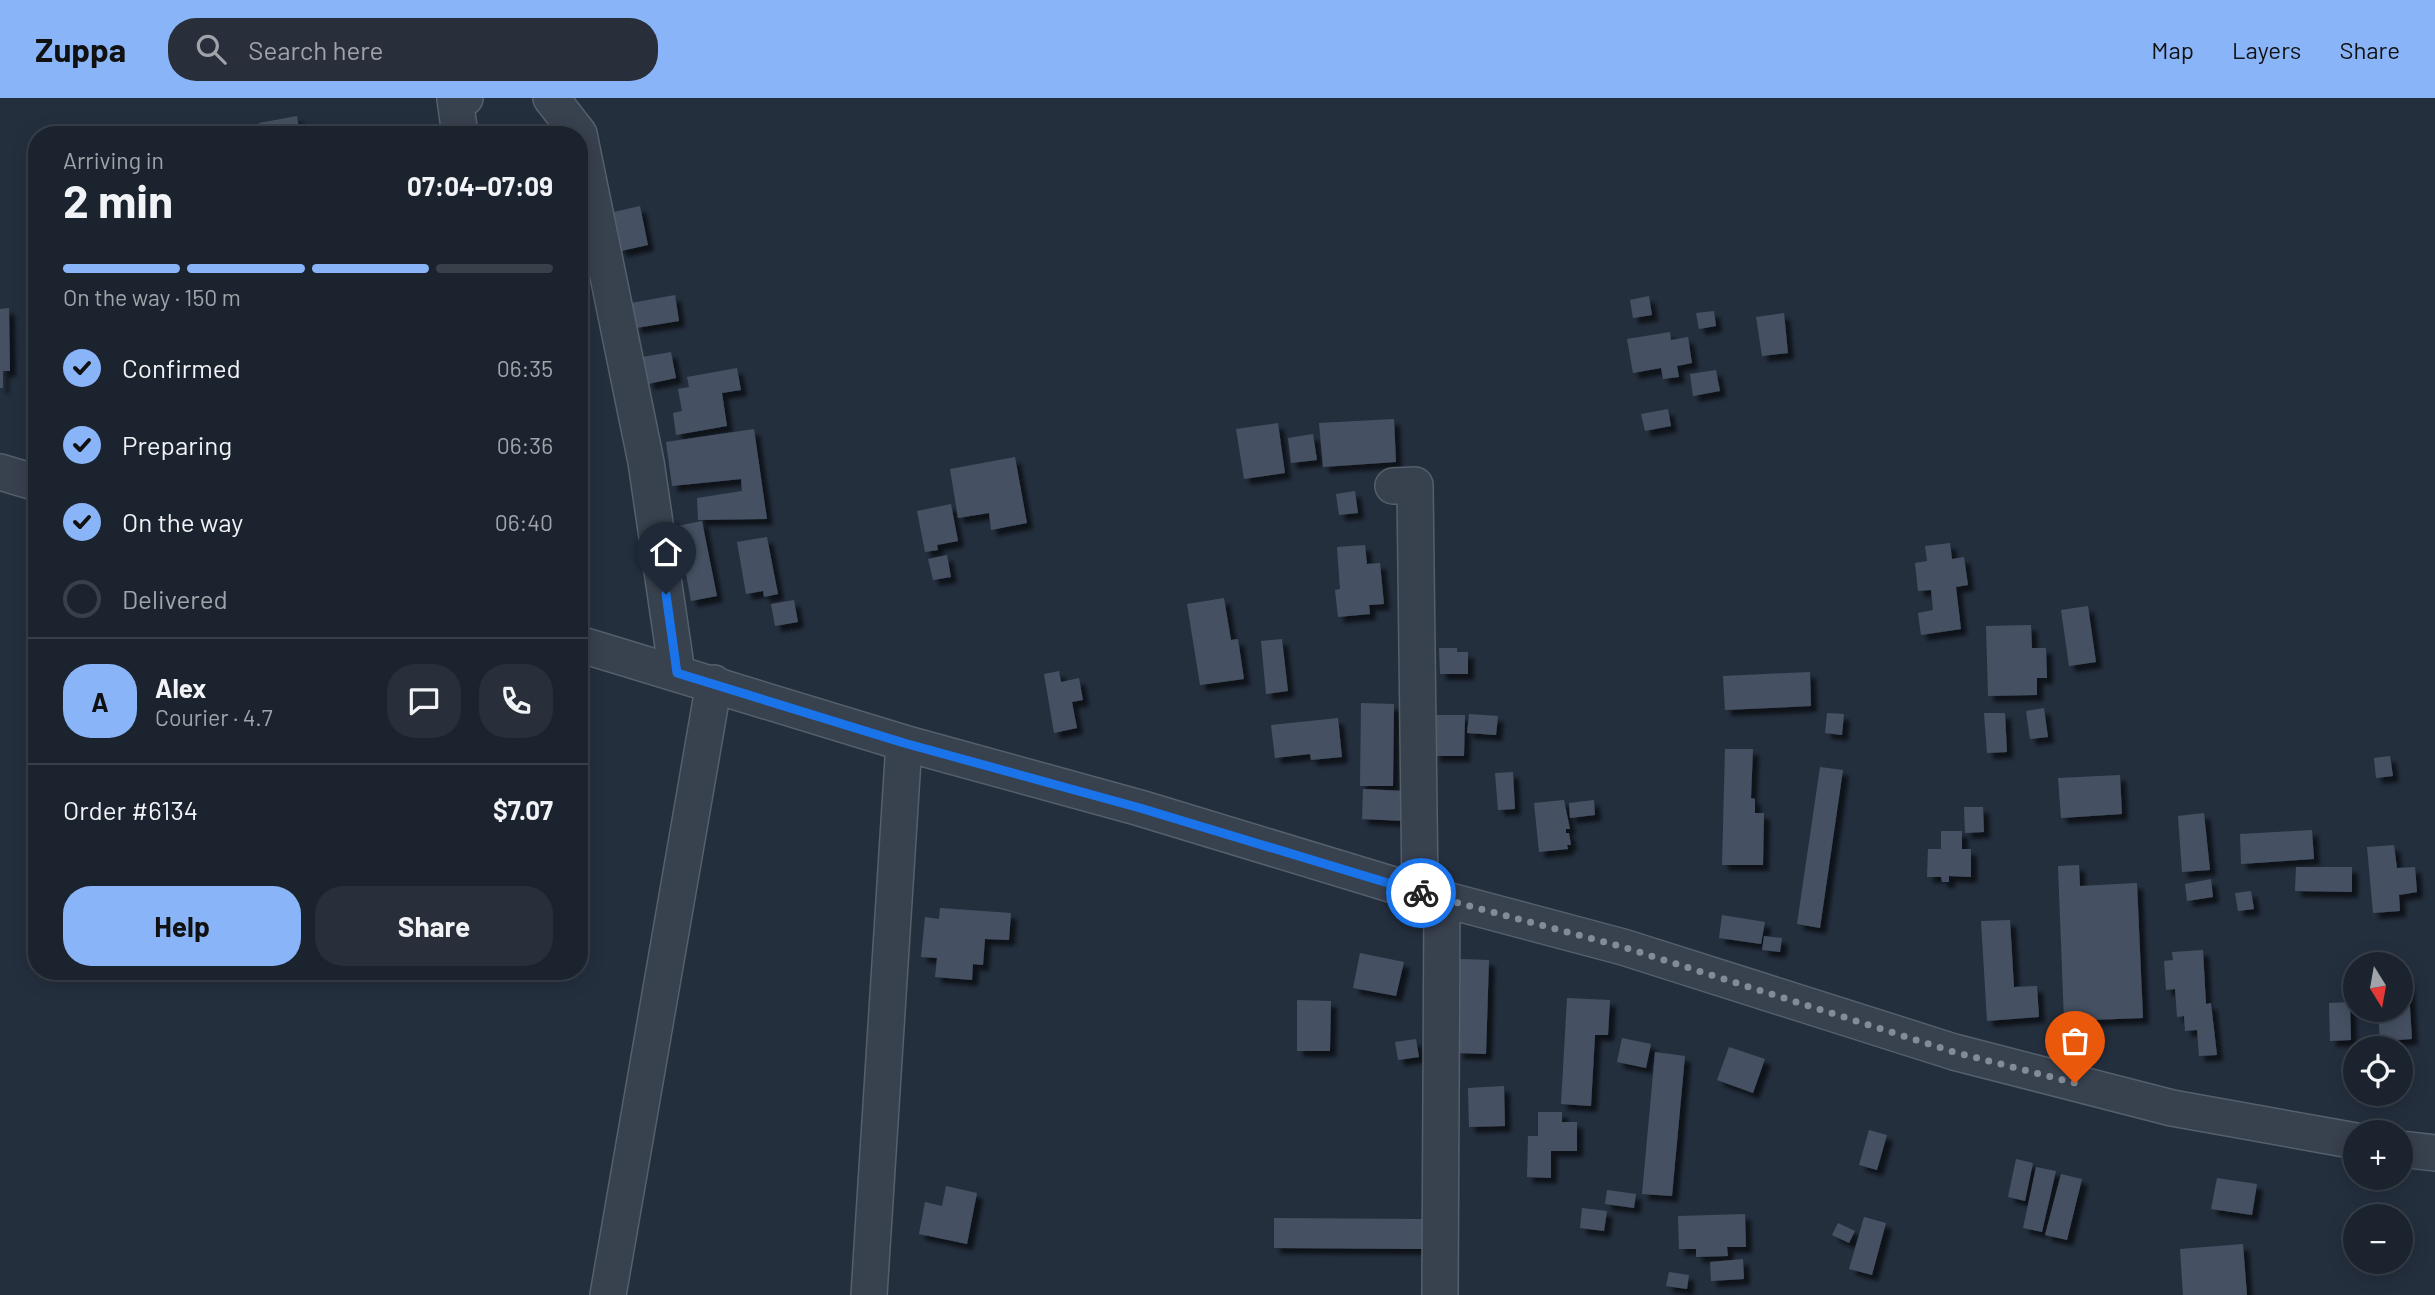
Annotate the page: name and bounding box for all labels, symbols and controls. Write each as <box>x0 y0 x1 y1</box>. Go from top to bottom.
search box <box>168 18 658 81</box>
text: Zuppa <box>35 29 126 69</box>
icon: search <box>192 30 230 68</box>
text: Search here <box>248 34 383 65</box>
text: Map <box>2151 35 2194 64</box>
text: Layers <box>2232 35 2301 64</box>
text: Share <box>2339 35 2400 64</box>
text: Arriving in <box>63 146 164 174</box>
text: 07:04–07:09 <box>407 170 553 201</box>
text: 2 min <box>63 172 173 227</box>
text: On the way · 150 m <box>63 283 241 311</box>
icon: check <box>63 349 101 387</box>
text: Confirmed <box>122 352 241 383</box>
text: 06:35 <box>497 354 553 382</box>
icon: check <box>63 426 101 464</box>
text: Preparing <box>122 429 232 460</box>
text: 06:36 <box>497 431 553 459</box>
icon: check <box>63 503 101 541</box>
text: On the way <box>122 506 243 537</box>
text: 06:40 <box>495 508 553 536</box>
pin <box>636 522 696 594</box>
icon: home <box>647 533 685 571</box>
text: Delivered <box>122 583 228 614</box>
button: chat <box>387 664 461 738</box>
button: phone <box>479 664 553 738</box>
text: Alex <box>155 672 206 703</box>
text: A <box>91 686 109 717</box>
text: Courier · 4.7 <box>155 703 273 731</box>
text: Order #6134 <box>63 794 198 825</box>
text: $7.07 <box>493 794 553 825</box>
courier <box>1386 858 1456 928</box>
icon: bike <box>1402 874 1440 912</box>
button: Help <box>63 886 301 966</box>
button: Share <box>315 886 553 966</box>
north arrow <box>2343 952 2413 1022</box>
map controls <box>2343 952 2413 1274</box>
pin <box>2045 1011 2105 1083</box>
icon: bag <box>2056 1022 2094 1060</box>
button: locate <box>2343 1036 2413 1106</box>
button: + <box>2343 1120 2413 1190</box>
button: − <box>2343 1204 2413 1274</box>

